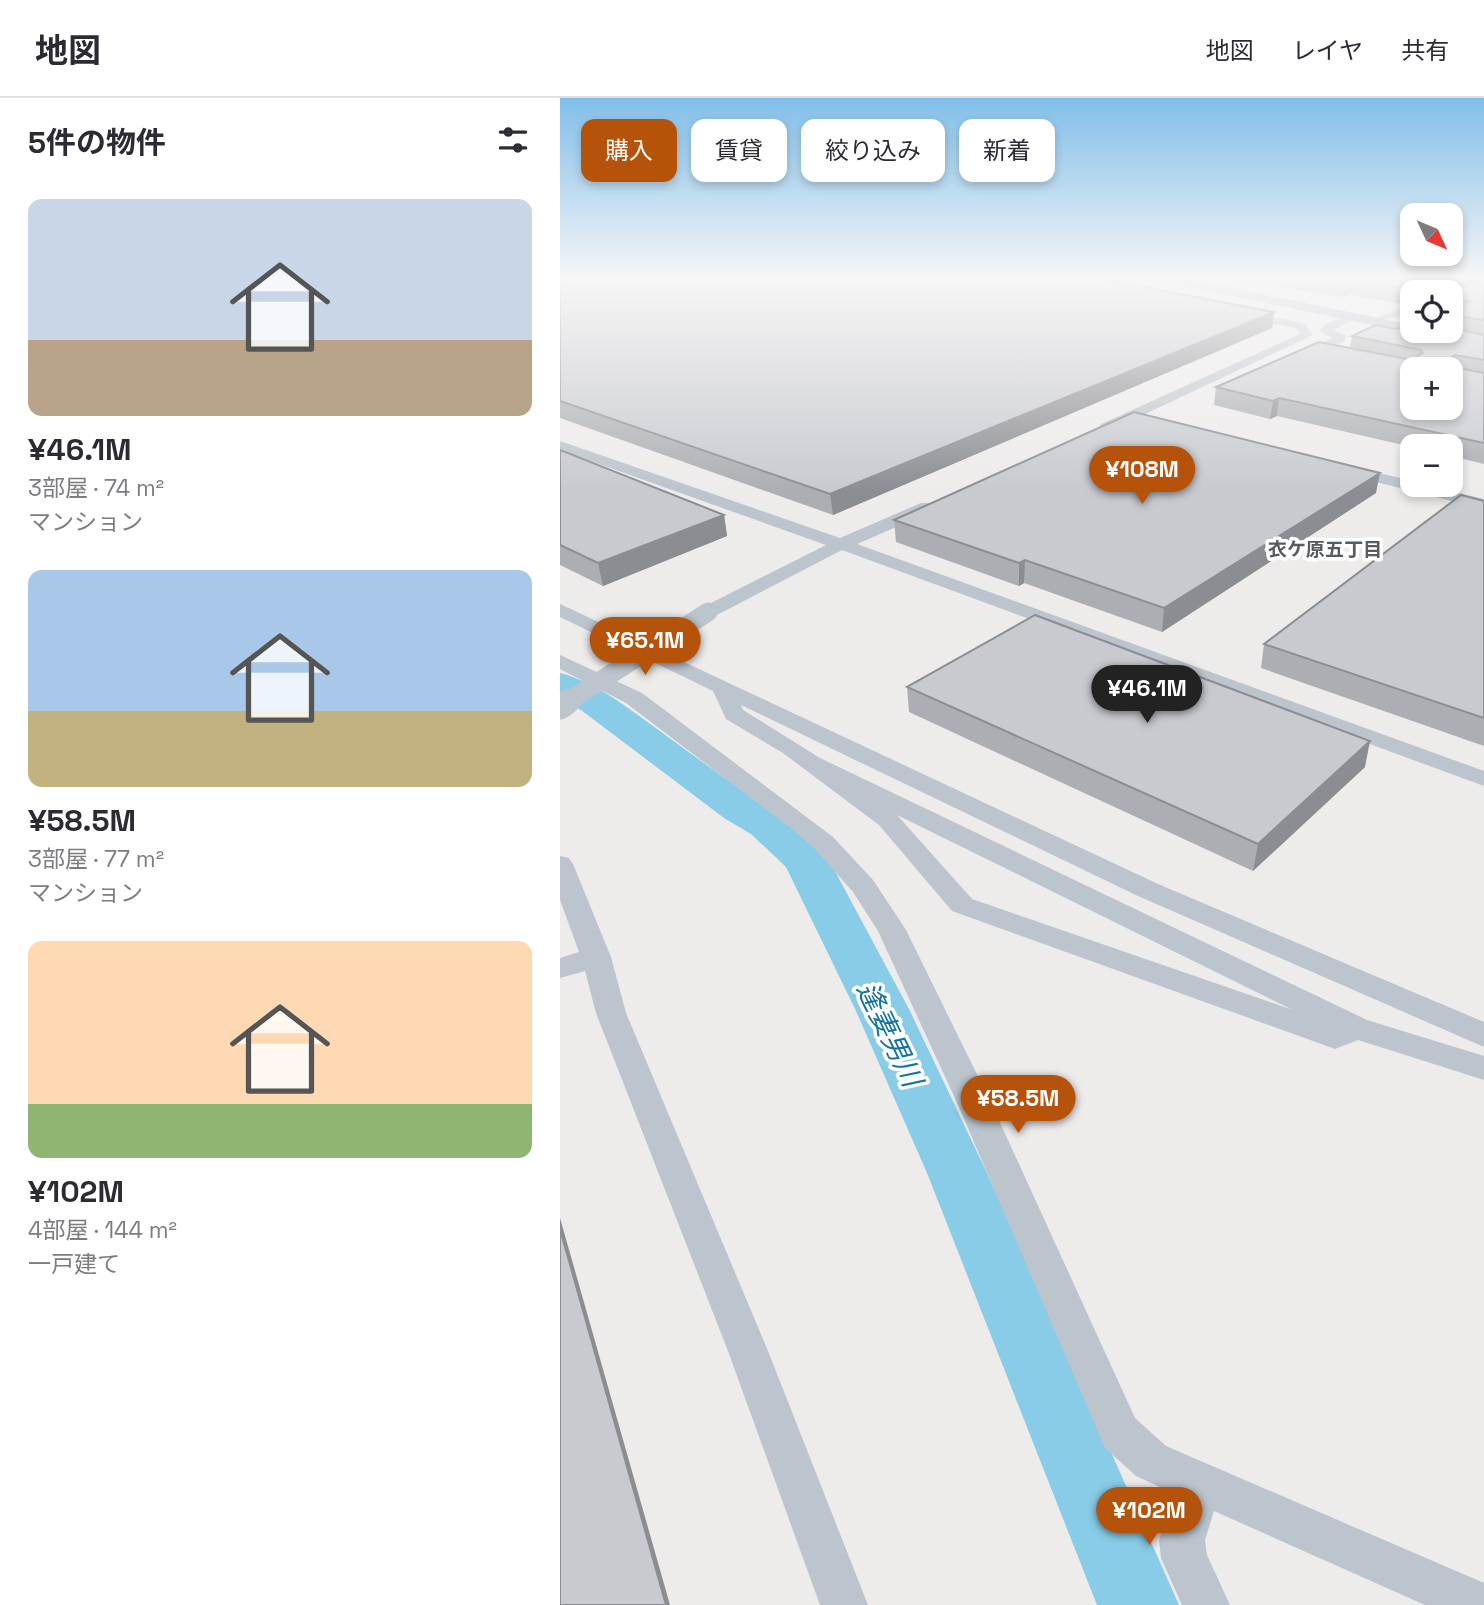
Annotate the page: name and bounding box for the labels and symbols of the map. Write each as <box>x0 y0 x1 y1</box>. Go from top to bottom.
north arrow <box>1400 203 1463 266</box>
pin: ¥108M <box>1093 446 1191 506</box>
district label: 衣ケ原五丁目 <box>1268 537 1382 562</box>
pin: ¥65.1M <box>588 618 702 677</box>
pin: ¥46.1M <box>1090 666 1204 725</box>
water label: 逢妻男川 <box>849 976 932 1095</box>
pin: ¥58.5M <box>961 1076 1075 1135</box>
pin: ¥102M <box>1100 1488 1198 1547</box>

